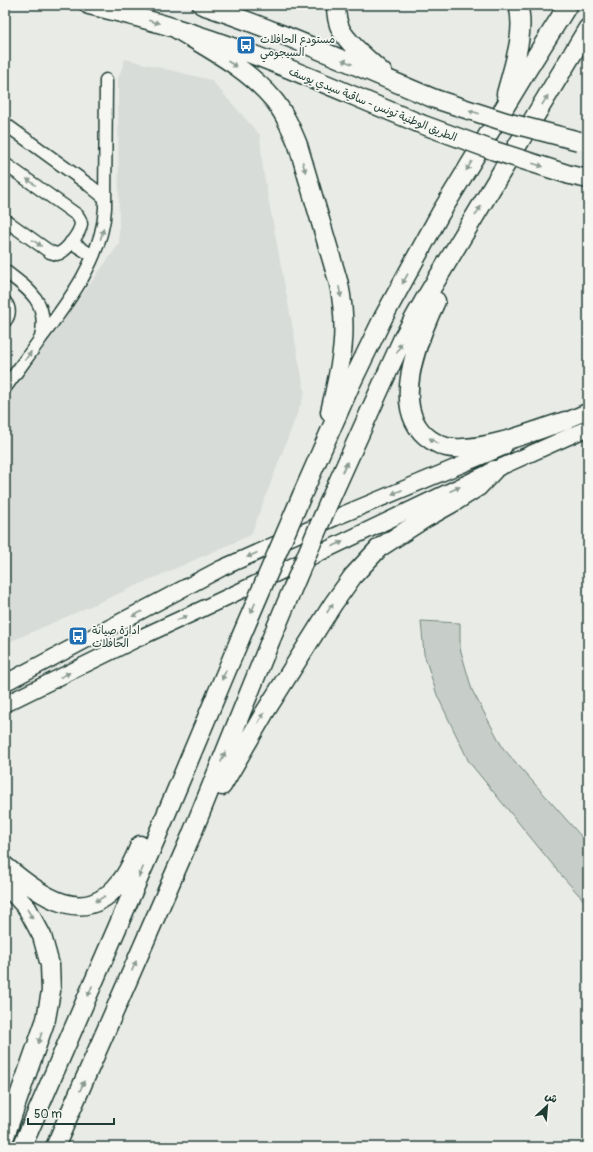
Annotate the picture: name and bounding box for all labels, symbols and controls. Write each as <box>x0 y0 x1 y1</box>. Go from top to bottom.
one-way arrow <box>148 19 160 25</box>
place label: مستودع الحافلات السيجومي <box>260 33 335 63</box>
bus stop icon: مستودع الحافلات السيجومي <box>235 34 257 56</box>
one-way arrow <box>342 59 353 65</box>
one-way arrow <box>226 60 238 67</box>
street label: الطريق الوطنية تونس - ساقية سيدي يوسف <box>286 65 459 146</box>
one-way arrow <box>541 94 548 106</box>
one-way arrow <box>468 109 480 115</box>
one-way arrow <box>466 160 473 172</box>
one-way arrow <box>301 161 307 173</box>
one-way arrow <box>532 162 544 168</box>
one-way arrow <box>26 179 36 187</box>
one-way arrow <box>474 205 481 217</box>
one-way arrow <box>99 227 105 240</box>
one-way arrow <box>32 239 42 247</box>
one-way arrow <box>401 273 408 284</box>
one-way arrow <box>338 286 344 298</box>
one-way arrow <box>396 343 402 354</box>
one-way arrow <box>24 351 32 362</box>
one-way arrow <box>429 437 439 445</box>
one-way arrow <box>343 460 349 472</box>
one-way arrow <box>449 486 461 492</box>
one-way arrow <box>391 489 403 495</box>
one-way arrow <box>332 541 343 547</box>
one-way arrow <box>247 552 258 558</box>
one-way arrow <box>250 602 256 614</box>
one-way arrow <box>327 603 334 614</box>
one-way arrow <box>131 610 142 617</box>
one-way arrow <box>176 615 188 621</box>
place label: ادارة صيانة الحافلات <box>92 624 140 650</box>
bus stop icon: ادارة صيانة الحافلات <box>67 625 89 647</box>
one-way arrow <box>221 669 227 680</box>
one-way arrow <box>59 671 71 678</box>
one-way arrow <box>257 713 265 723</box>
one-way arrow <box>221 750 227 762</box>
one-way arrow <box>138 866 144 878</box>
one-way arrow <box>95 895 106 903</box>
one-way arrow <box>26 908 33 920</box>
one-way arrow <box>131 961 137 972</box>
one-way arrow <box>87 985 93 997</box>
one-way arrow <box>37 1033 43 1045</box>
one-way arrow <box>80 1079 86 1091</box>
north arrow <box>527 1086 567 1126</box>
text: ش <box>543 1089 559 1106</box>
scale bar <box>28 1100 114 1126</box>
text: 50 m <box>34 1107 62 1122</box>

